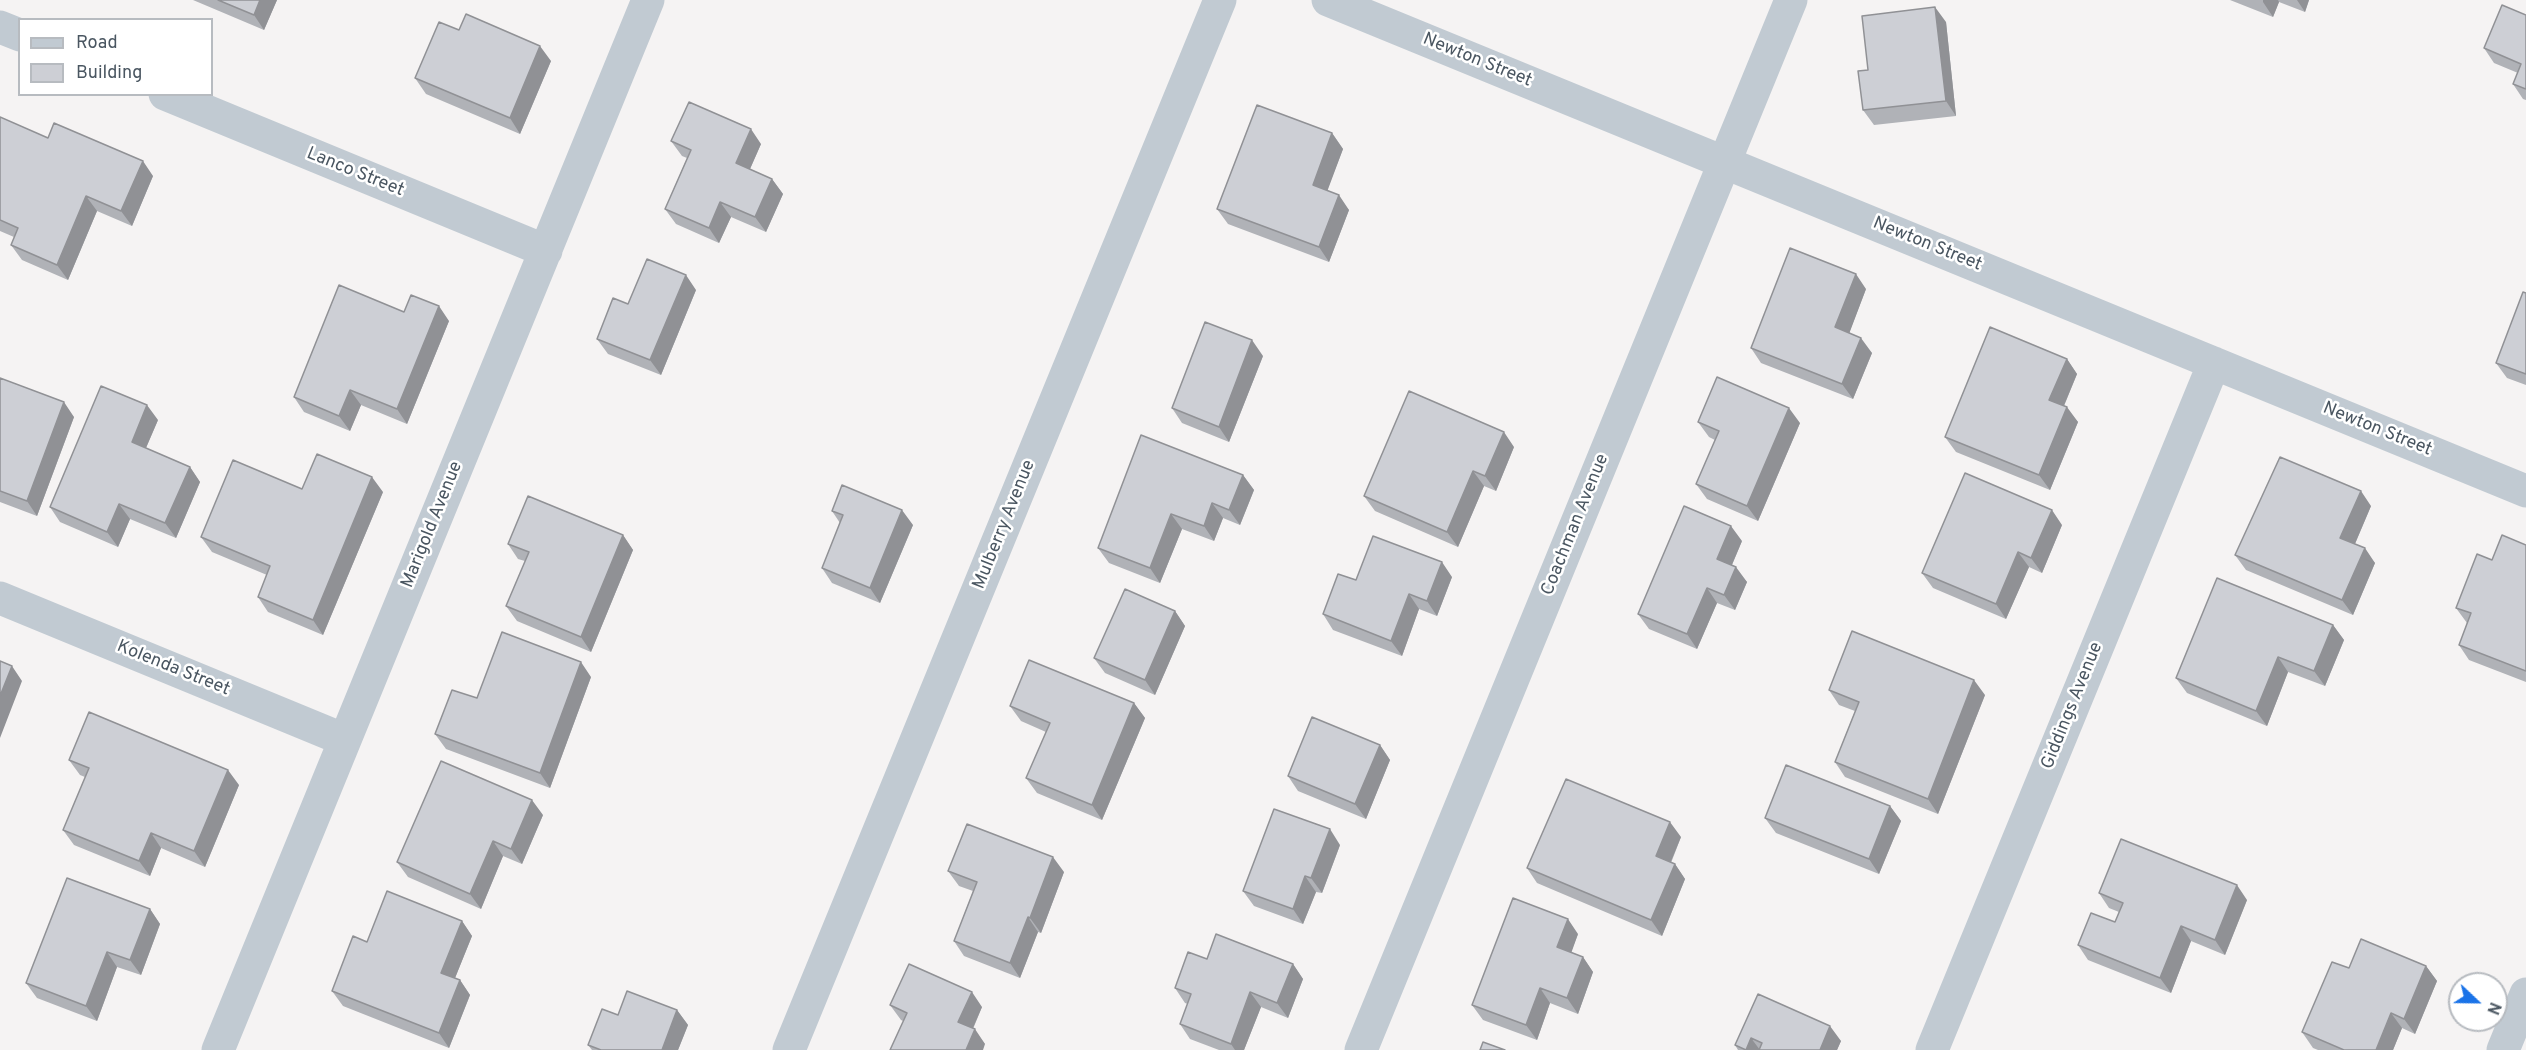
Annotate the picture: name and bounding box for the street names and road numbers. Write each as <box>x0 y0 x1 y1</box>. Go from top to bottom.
street label: Newton Street <box>1419 29 1535 93</box>
street label: Lanco Street <box>303 144 407 202</box>
street label: Newton Street <box>1869 213 1985 277</box>
street label: Newton Street <box>2319 398 2435 462</box>
street label: Coachman Avenue <box>1538 451 1614 599</box>
street label: Mulberry Avenue <box>969 457 1041 593</box>
street label: Marigold Avenue <box>398 459 468 591</box>
street label: Kolenda Street <box>113 637 233 701</box>
street label: Giddings Avenue <box>2038 639 2108 773</box>

